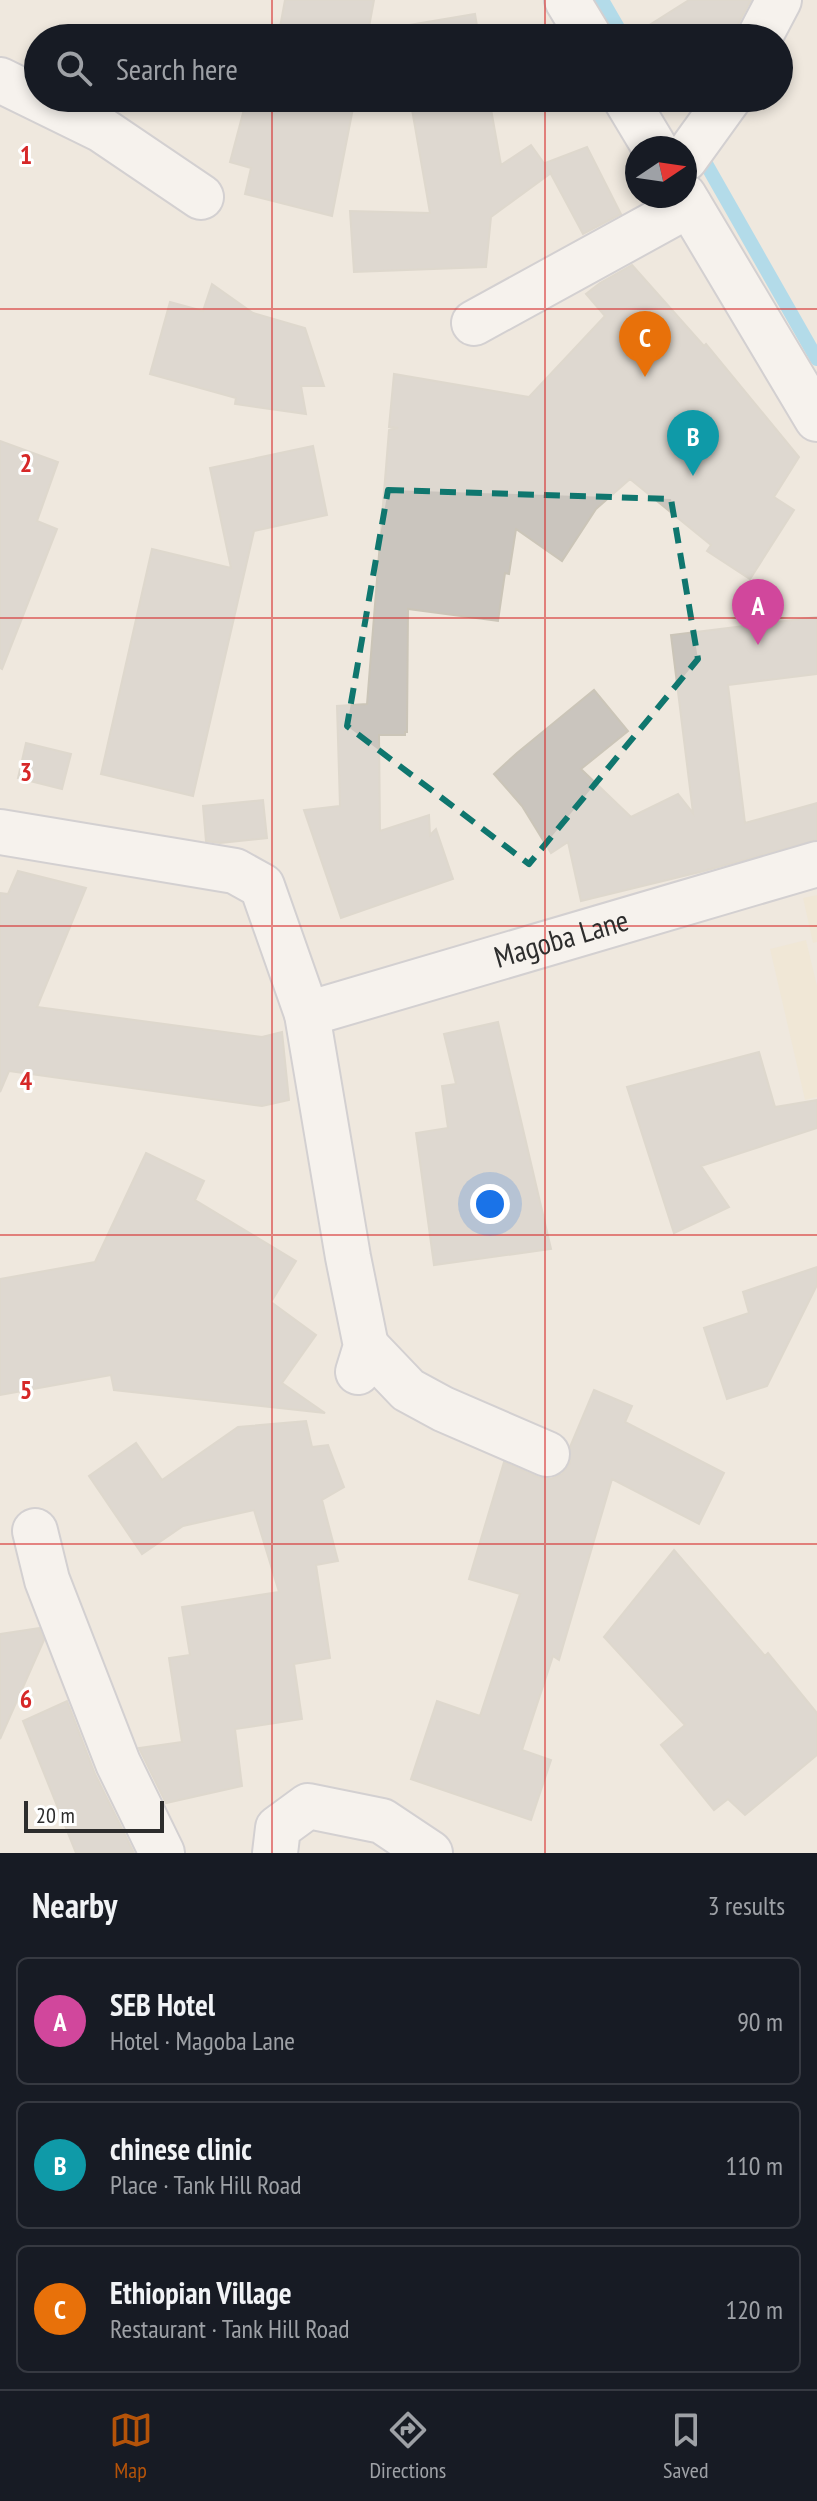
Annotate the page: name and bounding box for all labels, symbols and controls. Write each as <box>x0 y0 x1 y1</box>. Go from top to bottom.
search box <box>24 24 793 112</box>
icon: search <box>52 46 96 90</box>
text: Search here <box>116 49 238 88</box>
north arrow <box>625 136 697 208</box>
text: 1 <box>20 138 32 171</box>
pin: C <box>619 311 671 377</box>
pin: B <box>667 410 719 476</box>
text: 2 <box>20 446 32 479</box>
pin: A <box>732 579 784 645</box>
text: 3 <box>20 755 32 788</box>
street label: Magoba Lane <box>489 900 633 976</box>
text: 4 <box>20 1064 33 1097</box>
your location <box>470 1184 510 1224</box>
text: 5 <box>20 1373 32 1406</box>
text: 6 <box>20 1682 32 1715</box>
scale bar <box>24 1797 164 1833</box>
text: 20 m <box>36 1801 75 1829</box>
text: Nearby <box>32 1883 117 1927</box>
text: 3 results <box>708 1889 785 1922</box>
text: SEB Hotel <box>110 1985 215 2024</box>
text: A <box>53 2005 67 2038</box>
text: 90 m <box>737 2005 783 2038</box>
text: Hotel · Magoba Lane <box>110 2024 295 2057</box>
text: chinese clinic <box>110 2129 252 2168</box>
text: B <box>54 2149 66 2182</box>
text: 110 m <box>725 2149 783 2182</box>
text: Place · Tank Hill Road <box>110 2168 301 2201</box>
text: Ethiopian Village <box>110 2273 292 2312</box>
text: C <box>54 2293 66 2326</box>
text: 120 m <box>725 2293 783 2326</box>
text: Restaurant · Tank Hill Road <box>110 2312 350 2345</box>
tab: Map <box>109 2408 153 2484</box>
tab: Directions <box>370 2408 446 2484</box>
tab: Saved <box>663 2408 708 2484</box>

